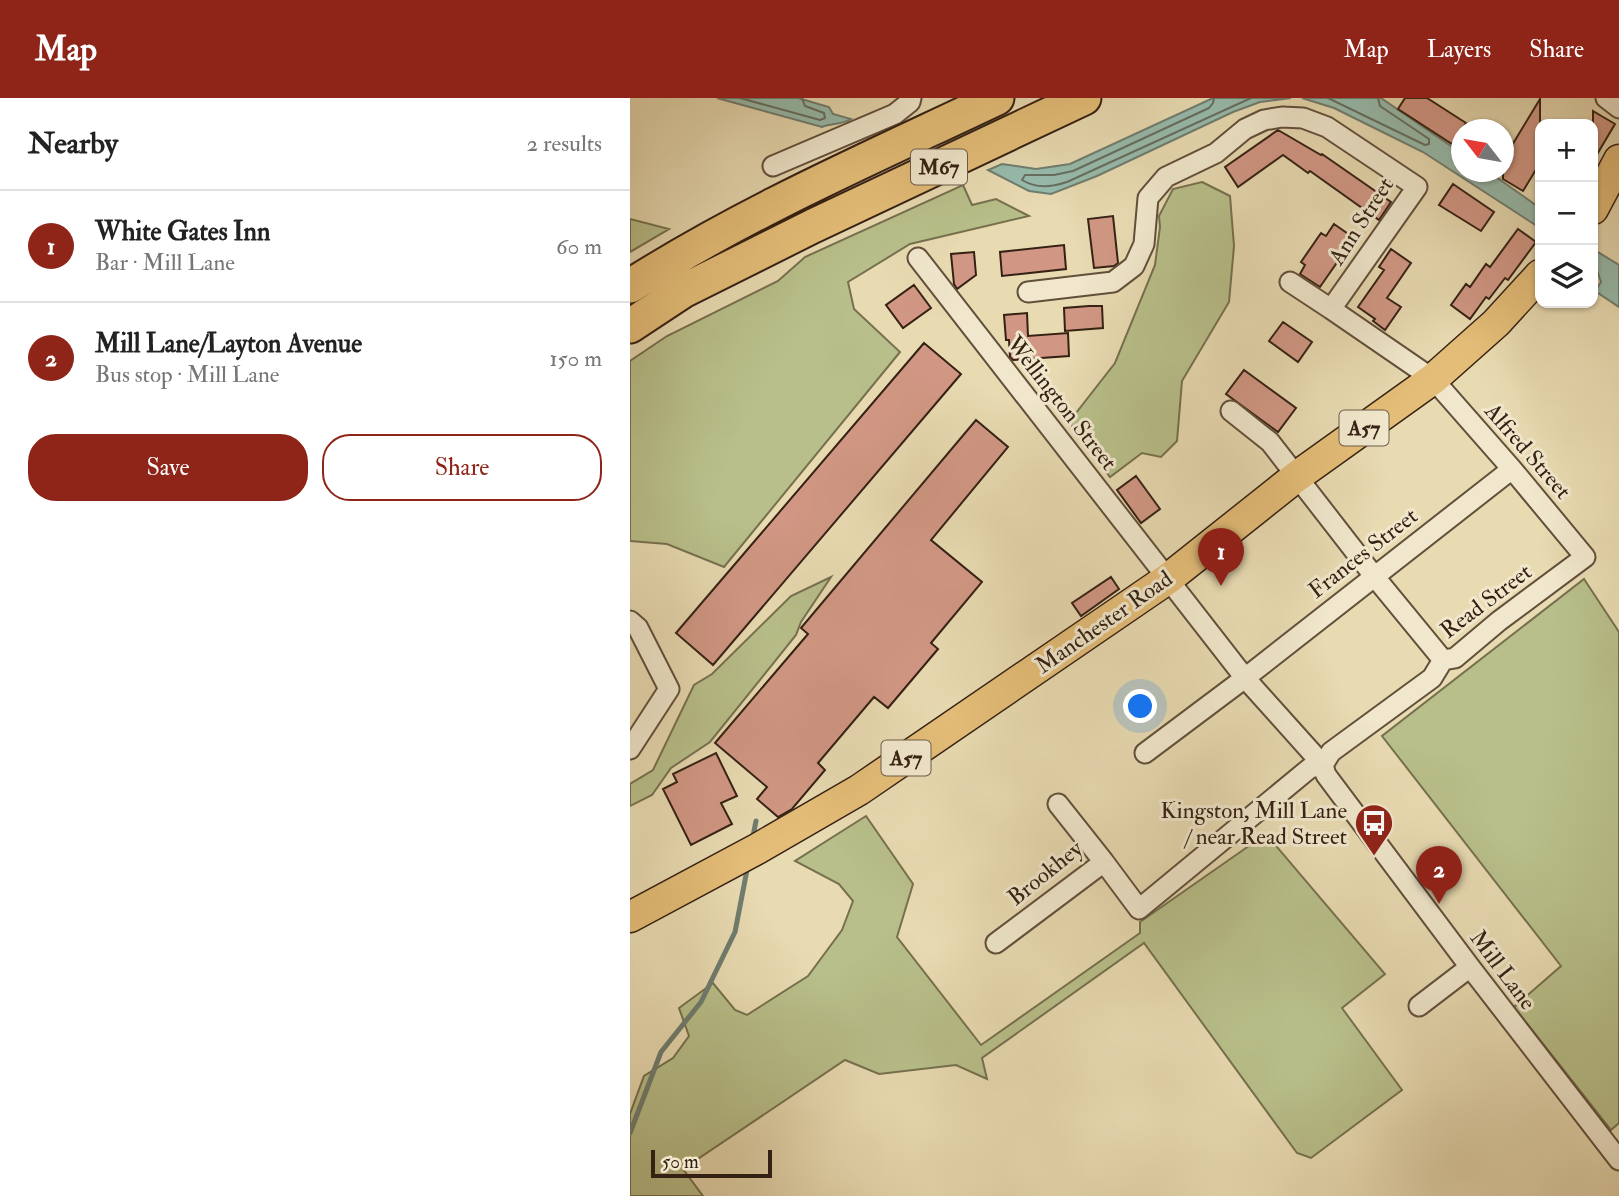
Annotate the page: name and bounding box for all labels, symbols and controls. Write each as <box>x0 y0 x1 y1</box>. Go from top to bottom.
text: Map <box>35 29 97 70</box>
text: Map <box>1344 34 1389 65</box>
text: Layers <box>1427 34 1491 65</box>
text: Share <box>1529 34 1584 65</box>
north arrow <box>1451 119 1514 182</box>
map controls <box>1535 119 1598 308</box>
button: + <box>1535 119 1598 182</box>
text: Nearby <box>28 125 118 162</box>
text: 2 results <box>527 129 602 158</box>
road number: M67 <box>911 150 967 184</box>
street label: Ann Street <box>1321 172 1400 271</box>
button: − <box>1535 182 1598 245</box>
text: White Gates Inn <box>95 216 270 248</box>
text: 1 <box>47 232 55 261</box>
text: 60 m <box>556 232 602 261</box>
button: layers <box>1535 245 1598 308</box>
text: Bar · Mill Lane <box>95 248 235 277</box>
text: Mill Lane/Layton Avenue <box>95 328 362 360</box>
street label: Wellington Street <box>1000 329 1123 476</box>
text: 2 <box>45 344 57 373</box>
text: 150 m <box>549 344 602 373</box>
text: Bus stop · Mill Lane <box>95 360 279 389</box>
street label: Alfred Street <box>1478 396 1578 505</box>
road number: A57 <box>1340 410 1388 446</box>
button: Save <box>28 434 308 501</box>
button: Share <box>322 434 602 501</box>
street label: Frances Street <box>1303 501 1423 605</box>
pin: 1 <box>1198 528 1244 586</box>
street label: Read Street <box>1435 557 1537 645</box>
street label: Manchester Road <box>1030 564 1178 680</box>
your location <box>1123 689 1157 723</box>
road number: A57 <box>882 740 930 776</box>
place label: Kingston, Mill Lane / near Read Street <box>1161 796 1347 851</box>
bus stop icon: Kingston, Mill Lane / near Read Street <box>1353 802 1395 857</box>
street label: Brookhey <box>1002 833 1089 912</box>
pin: 2 <box>1416 846 1462 904</box>
street label: Mill Lane <box>1464 924 1543 1016</box>
scale bar <box>651 1147 772 1179</box>
text: 50 m <box>662 1150 699 1174</box>

